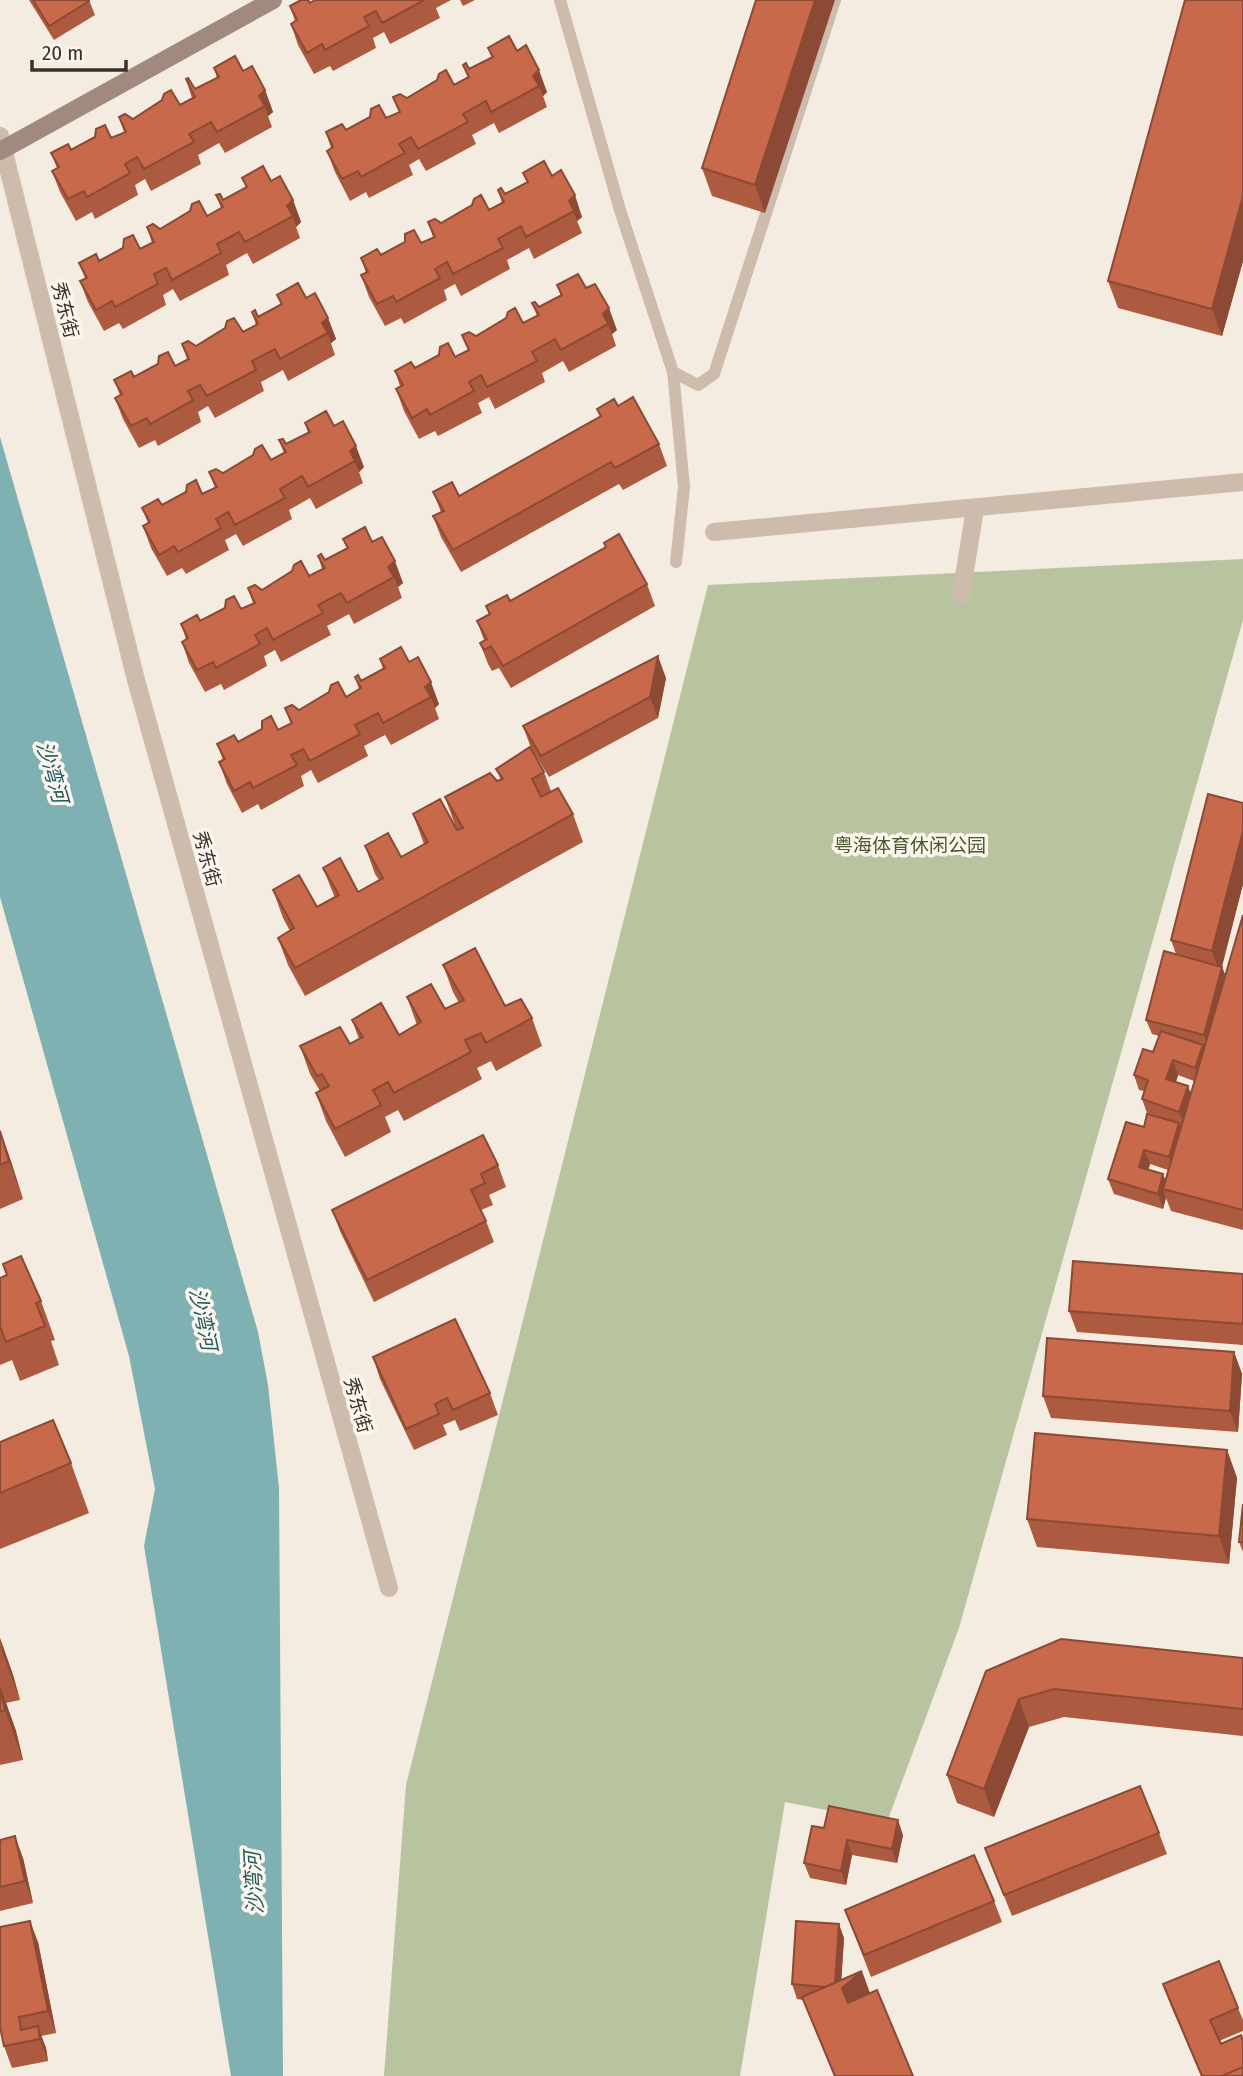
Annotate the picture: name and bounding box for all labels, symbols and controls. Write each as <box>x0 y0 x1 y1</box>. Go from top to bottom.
scale bar <box>32 28 126 72</box>
text: 20 m <box>42 40 83 66</box>
street label: 秀东街 <box>47 280 83 340</box>
water label: 沙湾河 <box>31 738 74 810</box>
street label: 秀东街 <box>189 828 225 890</box>
park label: 粤海体育休闲公园 <box>834 834 986 857</box>
water label: 沙湾河 <box>184 1285 223 1356</box>
street label: 秀东街 <box>339 1374 377 1436</box>
water label: 沙湾河 <box>239 1847 269 1915</box>

